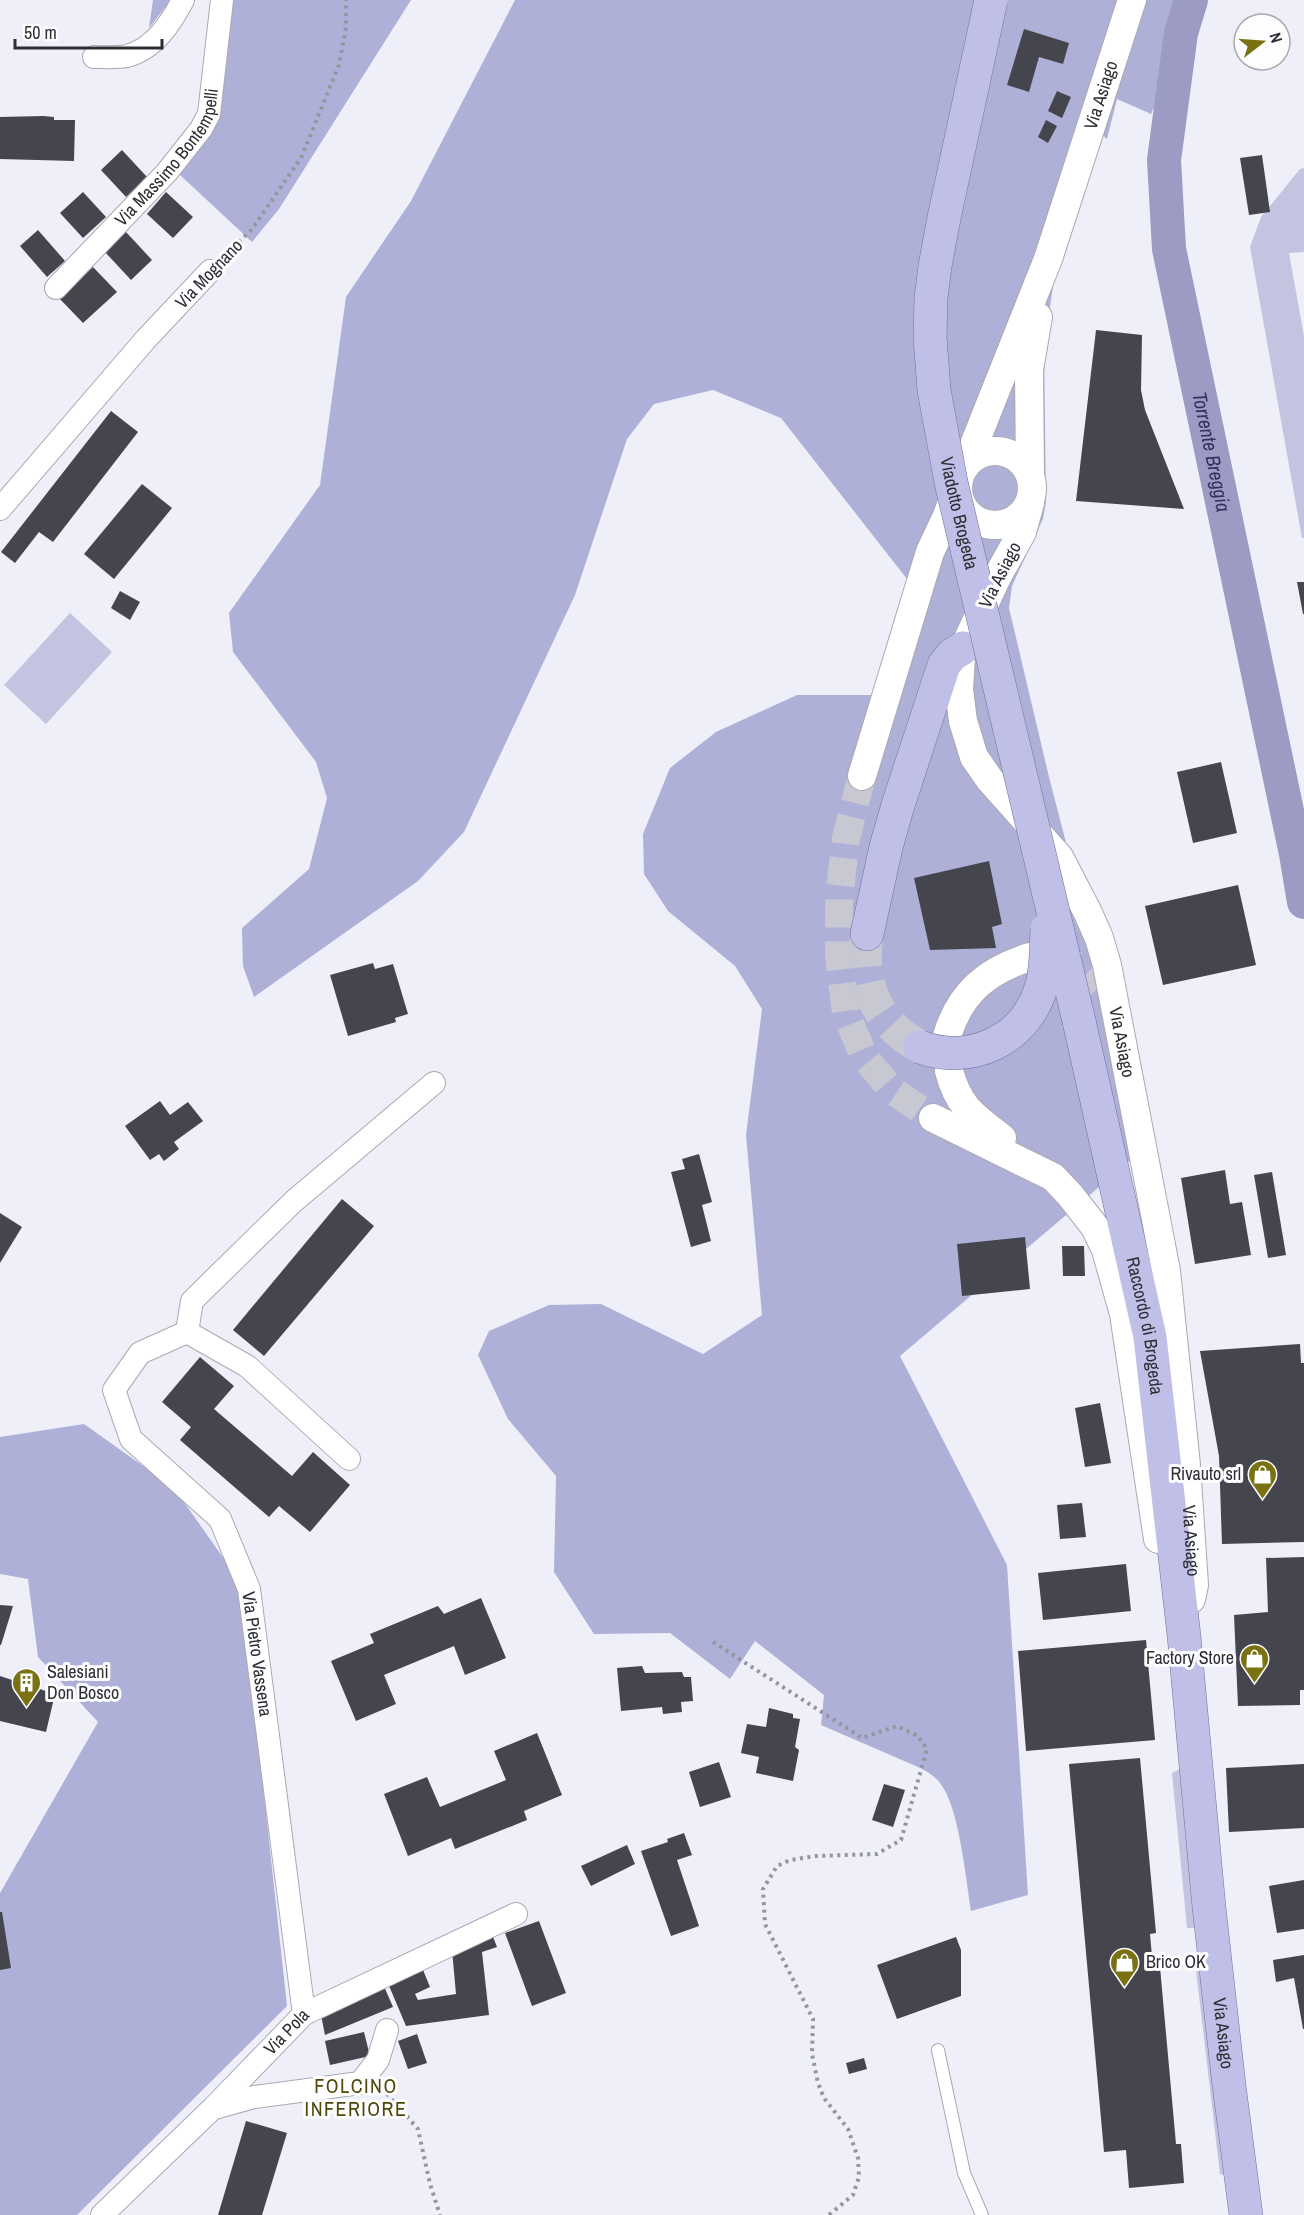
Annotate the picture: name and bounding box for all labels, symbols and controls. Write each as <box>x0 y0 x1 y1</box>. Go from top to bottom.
scale bar <box>15 12 162 50</box>
north arrow <box>1232 12 1292 72</box>
text: 50 m <box>24 20 57 45</box>
text: N <box>1264 30 1288 45</box>
street label: Via Asiago <box>1078 57 1124 133</box>
street label: Via Massimo Bontempelli <box>109 87 224 231</box>
street label: Via Mognano <box>169 233 248 314</box>
water label: Torrente Breggia <box>1186 389 1238 514</box>
street label: Viadotto Brogeda <box>935 455 984 572</box>
street label: Via Asiago <box>972 537 1027 612</box>
street label: Via Asiago <box>1103 1005 1141 1079</box>
street label: Raccordo di Brogeda <box>1120 1254 1169 1396</box>
shop icon: Rivauto srl <box>1246 1458 1278 1500</box>
place label: Rivauto srl <box>1170 1461 1241 1486</box>
street label: Via Asiago <box>1177 1504 1206 1577</box>
street label: Via Pietro Vassena <box>236 1590 279 1718</box>
shop icon: Factory Store <box>1239 1642 1271 1684</box>
place label: Factory Store <box>1146 1645 1234 1670</box>
place label: Salesiani Don Bosco <box>47 1659 119 1705</box>
building icon: Salesiani Don Bosco <box>10 1666 42 1708</box>
shop icon: Brico OK <box>1109 1946 1141 1988</box>
place label: Brico OK <box>1146 1949 1206 1974</box>
street label: Via Asiago <box>1207 1996 1240 2070</box>
street label: Via Pola <box>258 2003 315 2060</box>
district label: FOLCINO INFERIORE <box>305 2072 407 2122</box>

